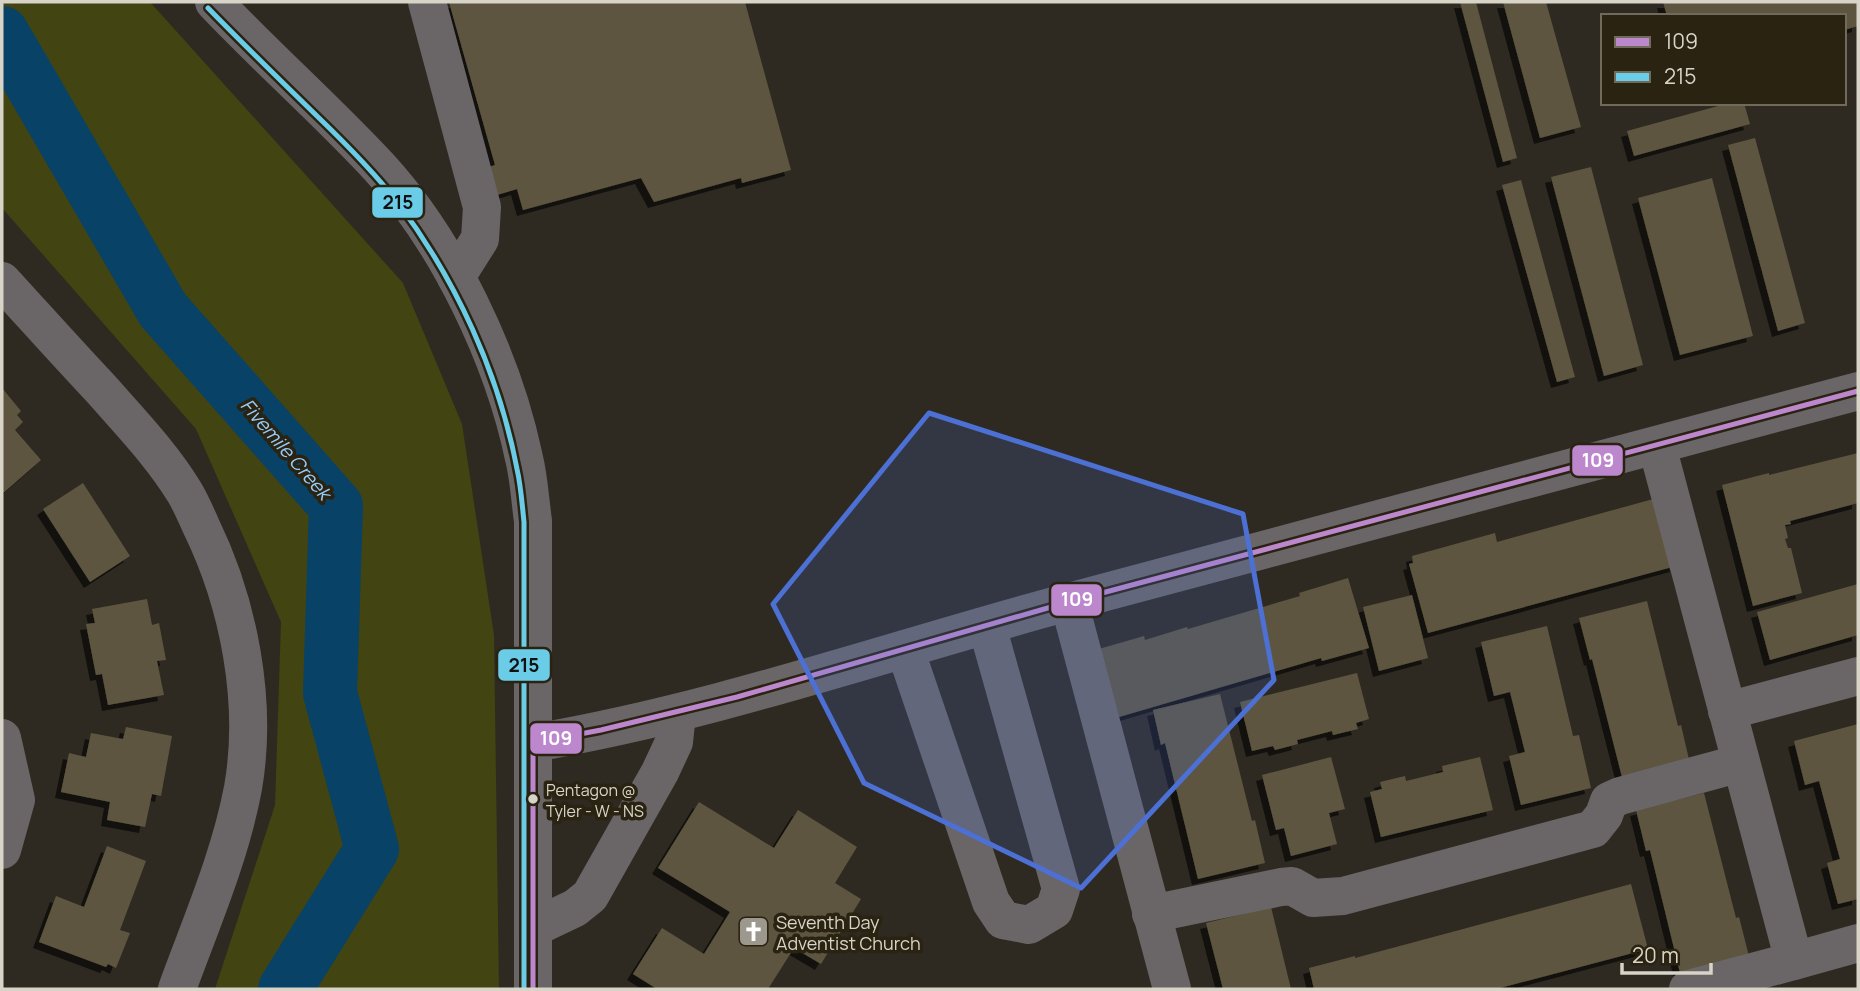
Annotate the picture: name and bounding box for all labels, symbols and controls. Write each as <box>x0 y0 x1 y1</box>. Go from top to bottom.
legend <box>1601 14 1846 105</box>
text: 109 <box>1664 27 1698 55</box>
text: 215 <box>1664 62 1696 90</box>
line badge: 215 <box>371 186 424 219</box>
text: 215 <box>383 189 413 215</box>
water label: Fivemile Creek <box>235 393 339 507</box>
line badge: 109 <box>1571 444 1624 477</box>
text: 109 <box>1582 447 1614 473</box>
line badge: 109 <box>1050 583 1103 617</box>
text: 109 <box>1061 586 1093 612</box>
line badge: 215 <box>497 648 551 682</box>
text: 215 <box>509 652 539 678</box>
line badge: 109 <box>529 722 583 755</box>
text: 109 <box>540 725 572 751</box>
place label: Pentagon @ Tyler - W - NS <box>546 779 644 822</box>
marker: Pentagon @ Tyler - W - NS <box>526 792 540 806</box>
place label: Seventh Day Adventist Church <box>776 910 921 955</box>
church icon: Seventh Day Adventist Church <box>736 915 770 949</box>
scale bar <box>1622 932 1711 976</box>
text: 20 m <box>1632 941 1679 969</box>

